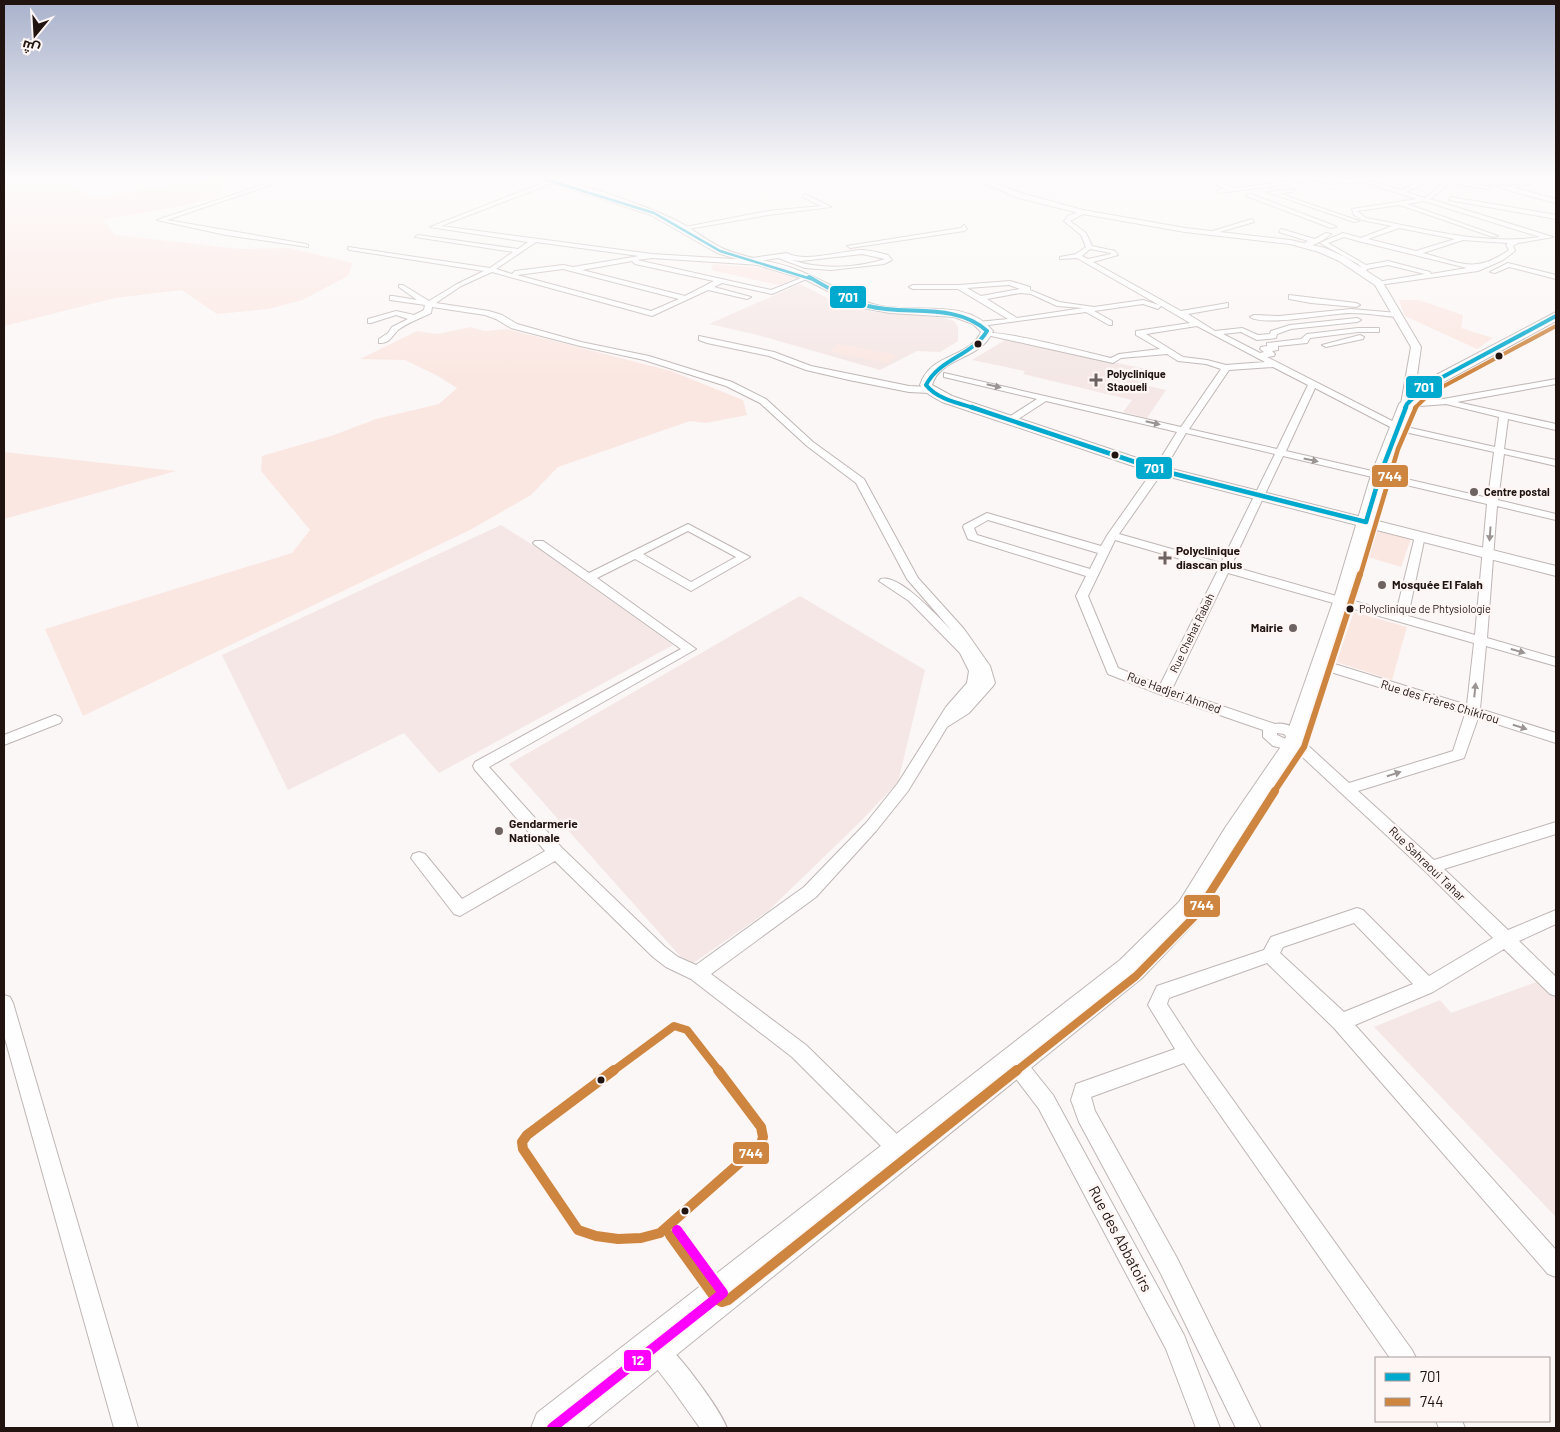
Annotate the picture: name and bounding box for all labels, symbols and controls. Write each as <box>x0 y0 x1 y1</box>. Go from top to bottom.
north arrow <box>10 10 60 60</box>
text: ش <box>20 36 42 59</box>
line badge: 701 <box>829 285 867 309</box>
text: 701 <box>838 288 858 305</box>
unlabelled marker <box>973 339 983 349</box>
unlabelled marker <box>1494 351 1504 361</box>
place label: Polyclinique Staoueli <box>1107 367 1166 393</box>
marker: Polyclinique Staoueli <box>1089 373 1103 387</box>
line badge: 701 <box>1405 375 1443 399</box>
text: 701 <box>1414 378 1434 395</box>
one-way arrow <box>987 382 1002 390</box>
one-way arrow <box>1145 419 1160 427</box>
unlabelled marker <box>1110 450 1120 460</box>
line badge: 701 <box>1135 456 1173 480</box>
one-way arrow <box>1303 456 1319 464</box>
text: 701 <box>1144 459 1164 476</box>
line badge: 744 <box>1371 464 1409 488</box>
text: 744 <box>1378 467 1402 484</box>
place label: Centre postal <box>1484 485 1550 498</box>
marker: Centre postal <box>1468 486 1480 498</box>
one-way arrow <box>1486 527 1494 543</box>
place label: Polyclinique diascan plus <box>1176 543 1242 571</box>
marker: Polyclinique diascan plus <box>1158 551 1172 565</box>
place label: Mosquée El Falah <box>1392 577 1483 591</box>
marker: Mosquée El Falah <box>1376 579 1388 591</box>
street label: Rue Chehat Rabah <box>1167 591 1216 675</box>
place label: Polyclinique de Phtysiologie <box>1359 602 1491 615</box>
marker: Polyclinique de Phtysiologie <box>1345 604 1355 614</box>
place label: Mairie <box>1251 620 1283 634</box>
marker: Mairie <box>1287 622 1299 634</box>
one-way arrow <box>1510 647 1526 655</box>
street label: Rue Hadjeri Ahmed <box>1126 669 1223 716</box>
street label: Rue des Frères Chikirou <box>1379 676 1501 726</box>
one-way arrow <box>1471 682 1479 698</box>
one-way arrow <box>1512 723 1527 731</box>
one-way arrow <box>1387 770 1402 778</box>
place label: Gendarmerie Nationale <box>509 816 578 844</box>
street label: Rue Sahraoui Tahar <box>1387 823 1469 904</box>
marker: Gendarmerie Nationale <box>493 825 505 837</box>
line badge: 744 <box>1183 894 1221 918</box>
text: 744 <box>1190 896 1214 913</box>
unlabelled marker <box>596 1075 606 1085</box>
line badge: 744 <box>732 1141 770 1165</box>
text: 744 <box>739 1144 763 1161</box>
street label: Rue des Abbatoirs <box>1085 1182 1156 1295</box>
unlabelled marker <box>680 1206 690 1216</box>
line badge: 12 <box>623 1349 652 1372</box>
text: 12 <box>632 1351 645 1368</box>
legend <box>1375 1357 1550 1422</box>
text: 701 <box>1420 1367 1440 1385</box>
text: 744 <box>1420 1392 1444 1410</box>

